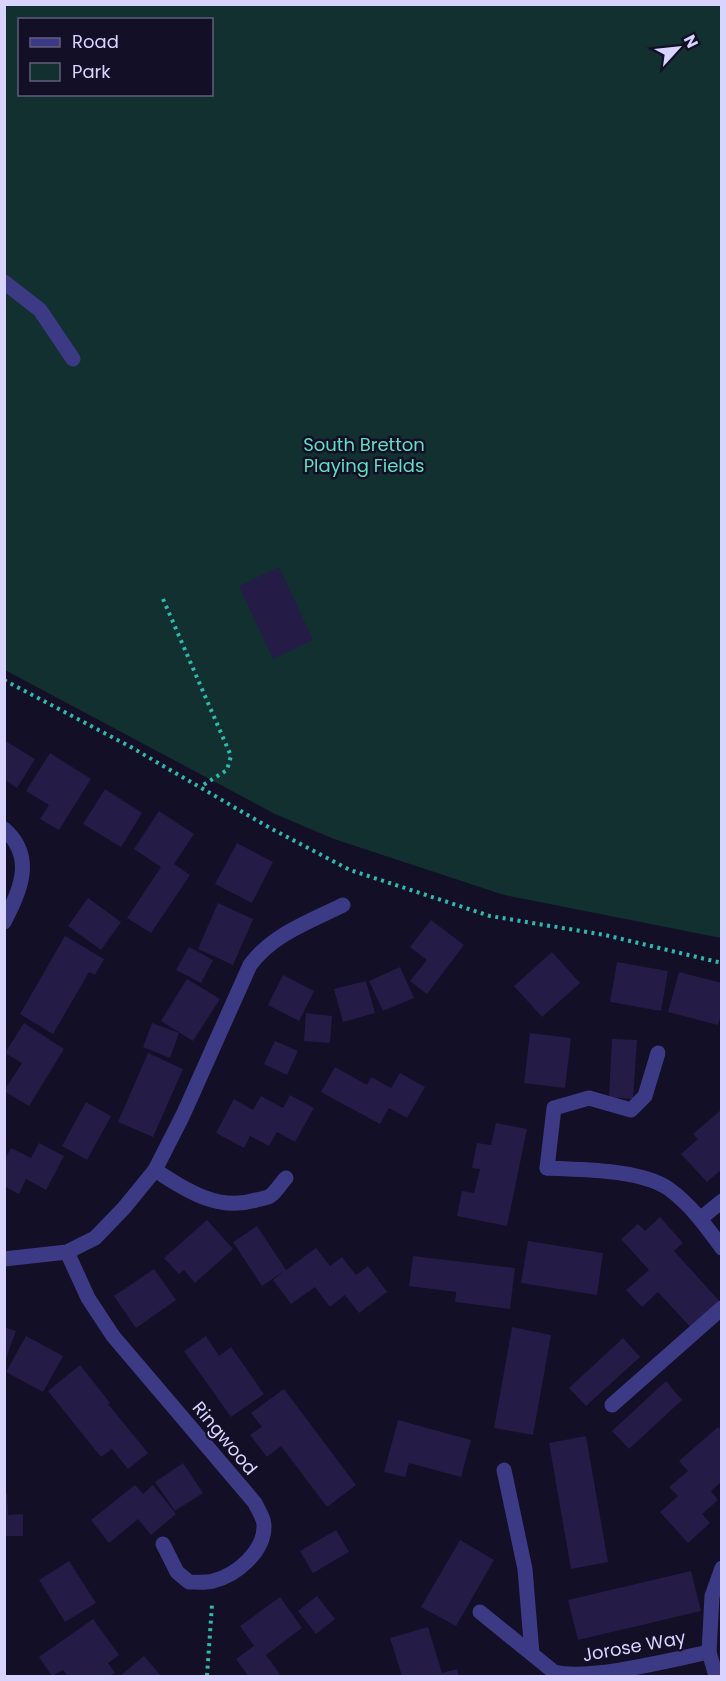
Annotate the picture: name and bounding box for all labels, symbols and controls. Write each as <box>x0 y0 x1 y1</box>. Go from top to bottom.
legend <box>18 18 213 96</box>
north arrow <box>648 18 708 78</box>
text: Road <box>72 29 119 54</box>
text: N <box>678 31 704 52</box>
text: Park <box>72 59 111 84</box>
park label: South Bretton Playing Fields <box>303 432 425 478</box>
street label: Ringwood <box>187 1396 263 1480</box>
street label: Jorose Way <box>580 1625 688 1667</box>

